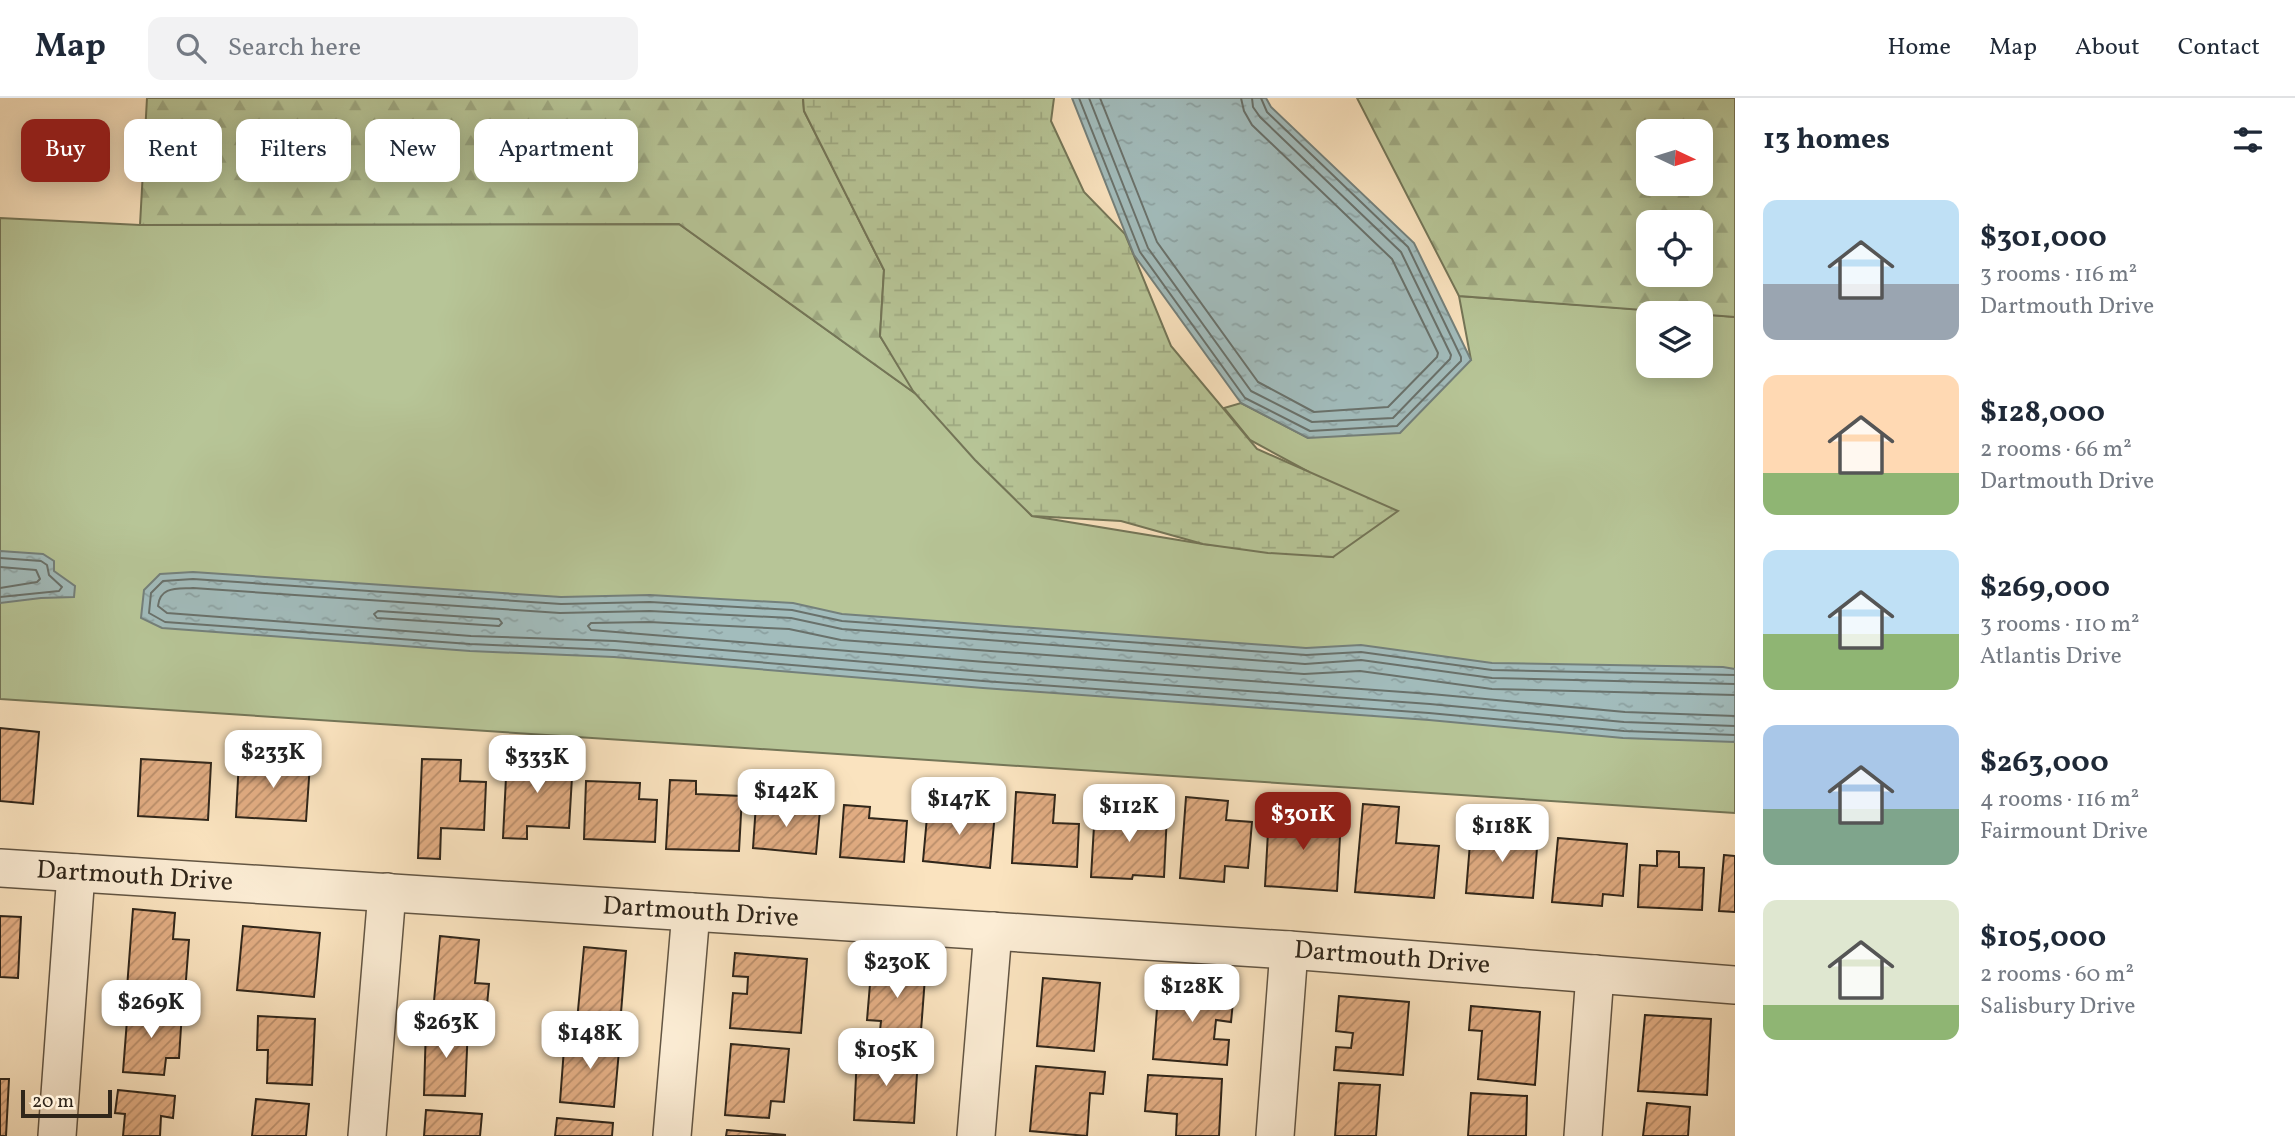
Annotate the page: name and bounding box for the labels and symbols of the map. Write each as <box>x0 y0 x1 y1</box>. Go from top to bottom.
north arrow <box>1636 119 1713 196</box>
pin: $233K <box>224 730 322 790</box>
pin: $333K <box>488 736 586 795</box>
pin: $142K <box>737 770 835 829</box>
pin: $147K <box>910 778 1008 837</box>
pin: $112K <box>1080 784 1178 844</box>
pin: $301K <box>1254 792 1352 852</box>
pin: $118K <box>1453 804 1551 864</box>
street label: Dartmouth Drive <box>35 852 234 901</box>
street label: Dartmouth Drive <box>601 888 800 937</box>
street label: Dartmouth Drive <box>1293 932 1492 984</box>
pin: $230K <box>848 940 946 1000</box>
pin: $128K <box>1143 964 1241 1024</box>
pin: $269K <box>102 981 200 1040</box>
pin: $263K <box>397 1000 495 1060</box>
pin: $148K <box>541 1012 639 1071</box>
pin: $105K <box>837 1028 935 1088</box>
scale bar <box>21 1087 112 1119</box>

